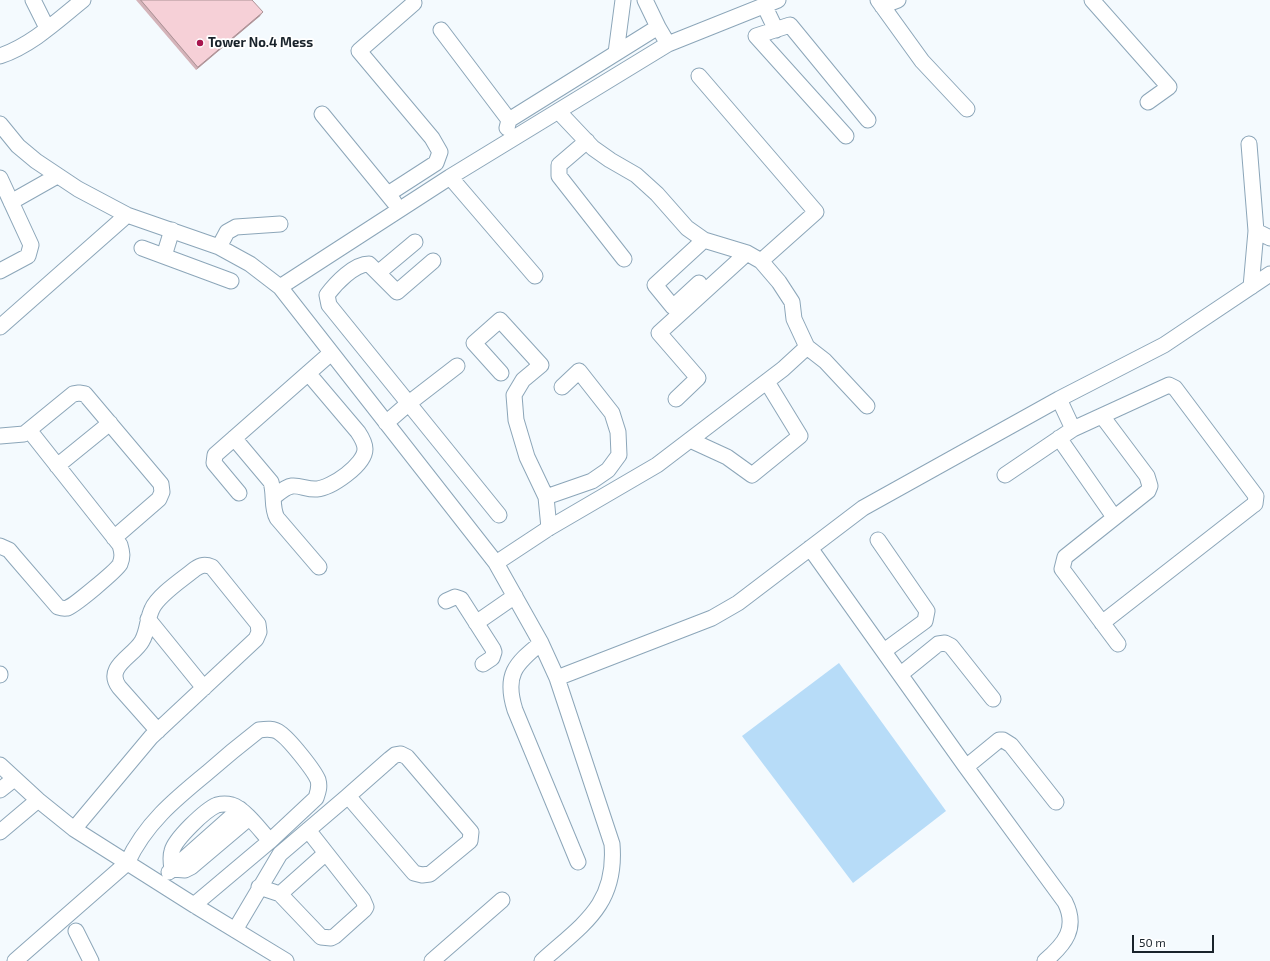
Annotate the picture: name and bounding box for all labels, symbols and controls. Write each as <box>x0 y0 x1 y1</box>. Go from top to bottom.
place label: Tower No.4 Mess <box>208 35 313 51</box>
marker: Tower No.4 Mess <box>195 38 205 48</box>
scale bar <box>1134 927 1216 953</box>
text: 50 m <box>1139 935 1166 949</box>

